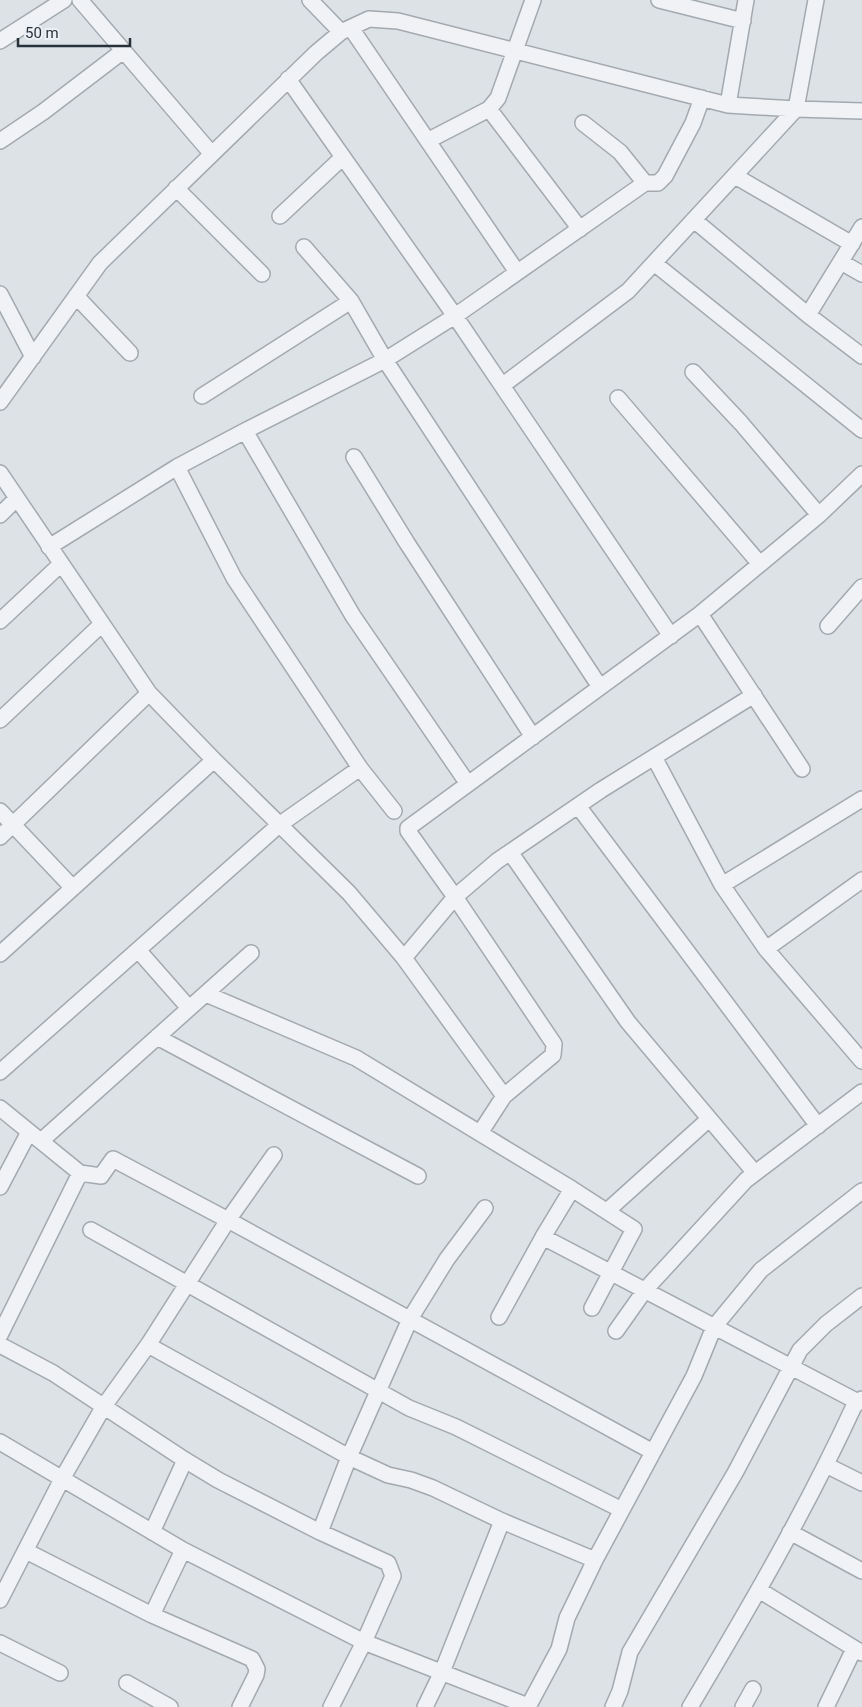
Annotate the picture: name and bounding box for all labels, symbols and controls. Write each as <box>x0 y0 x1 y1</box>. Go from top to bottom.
scale bar <box>18 15 130 47</box>
text: 50 m <box>25 24 59 42</box>

